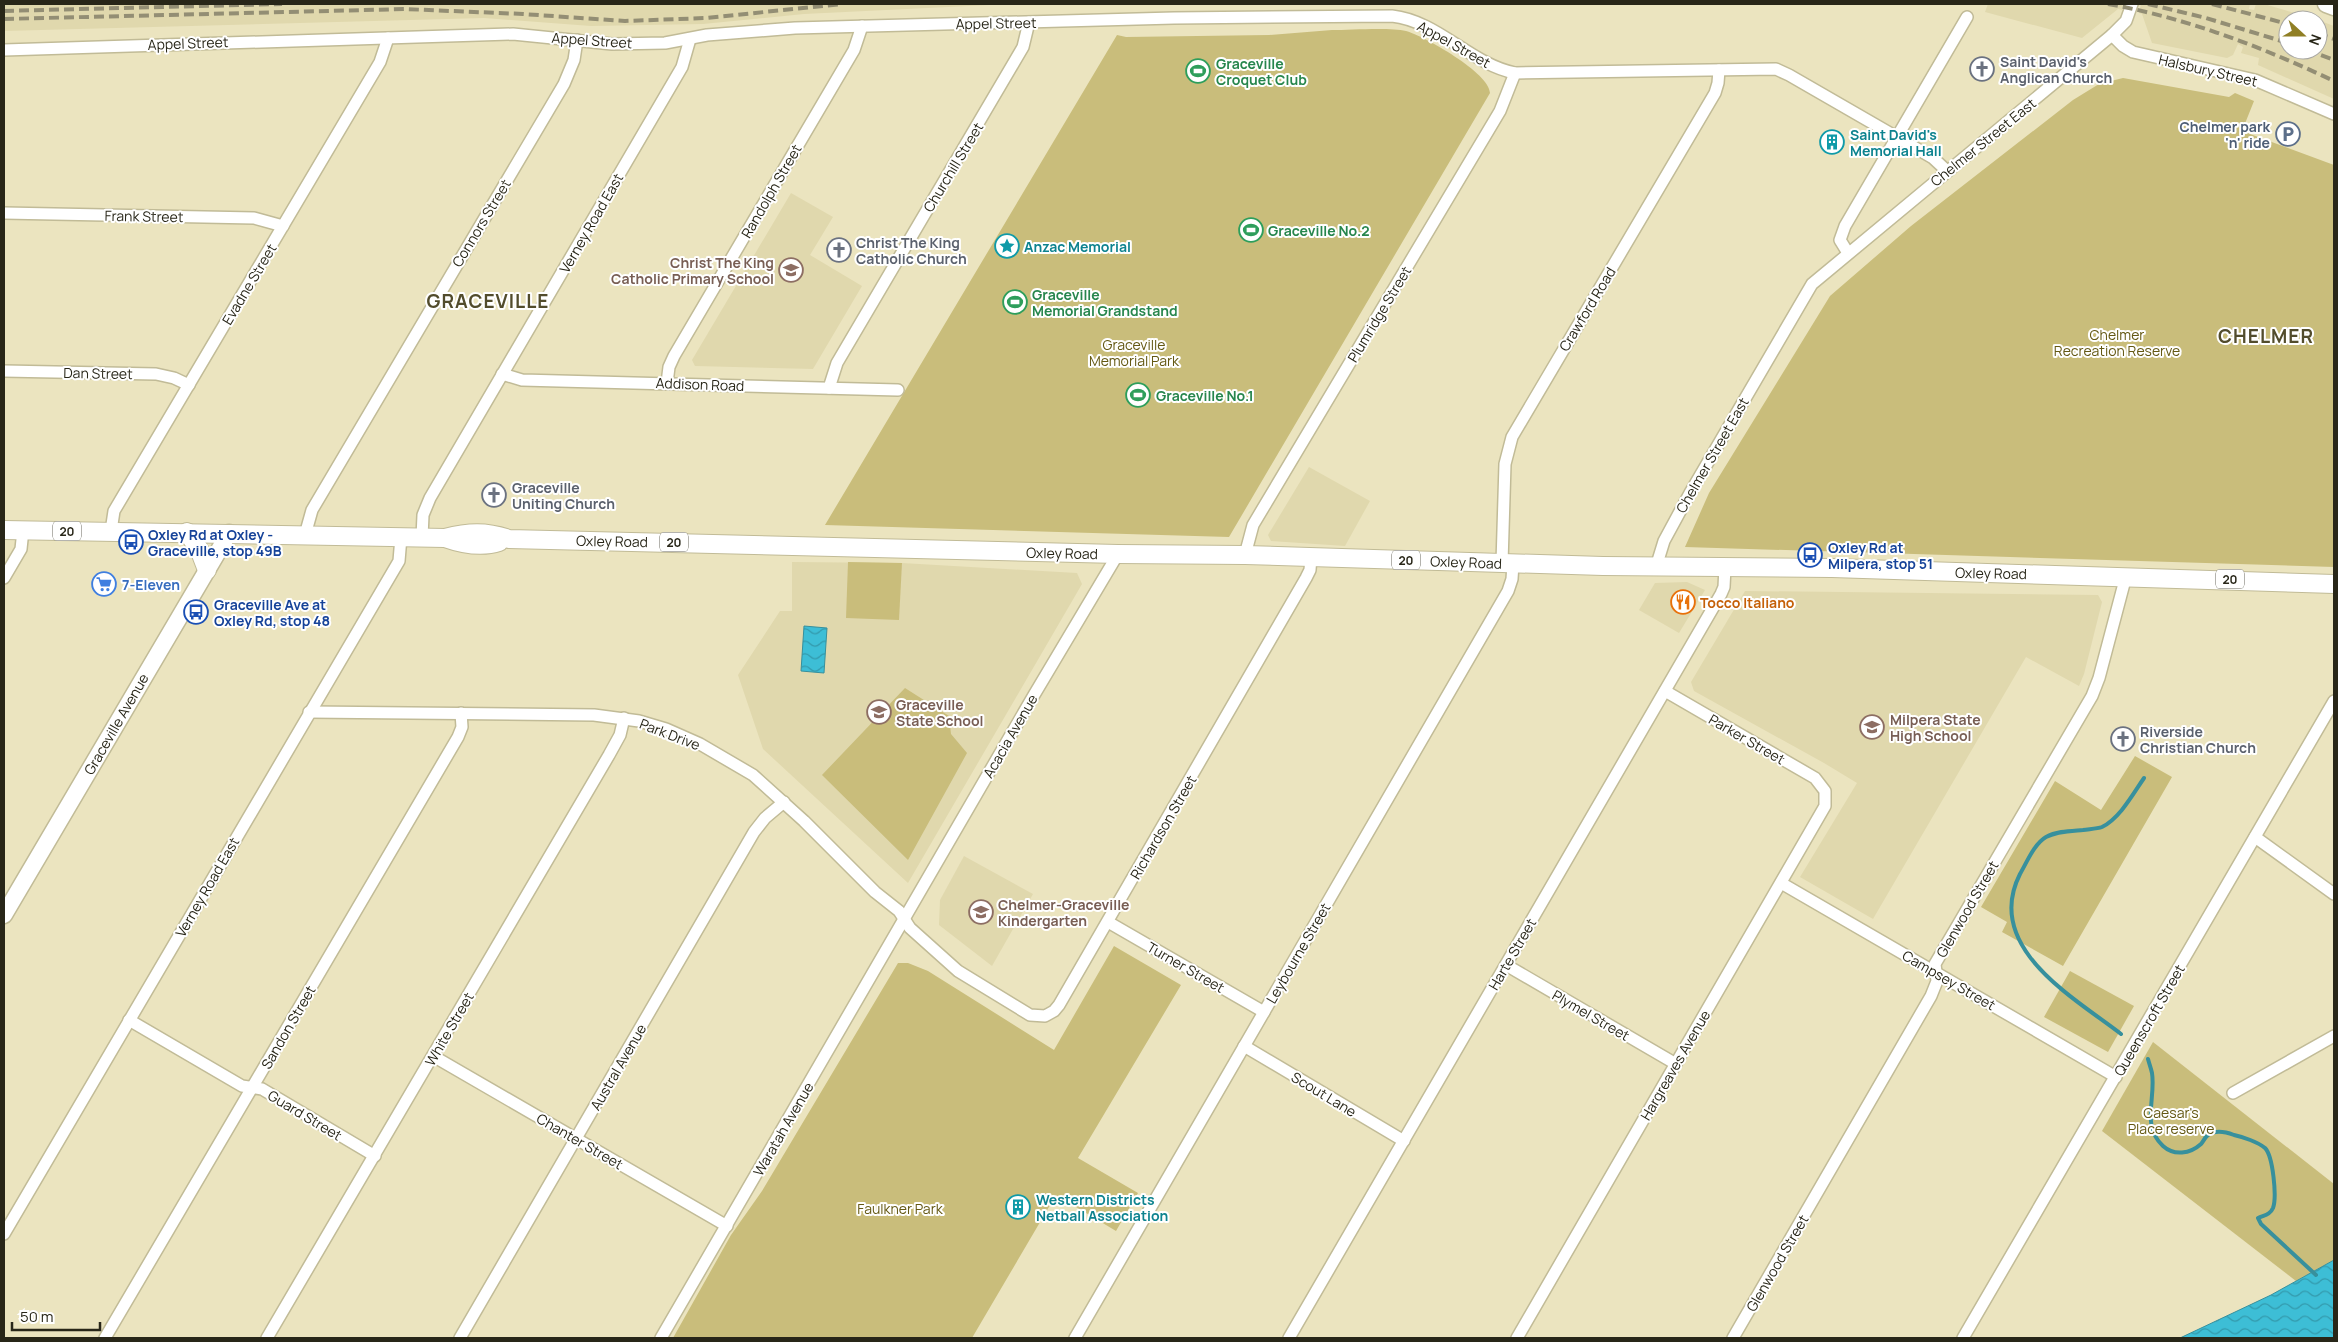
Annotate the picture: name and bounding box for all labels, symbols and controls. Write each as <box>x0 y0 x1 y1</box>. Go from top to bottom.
north arrow <box>2278 10 2328 60</box>
street label: Appel Street <box>955 13 1037 33</box>
street label: Appel Street <box>1414 16 1494 72</box>
street label: Appel Street <box>551 28 633 52</box>
street label: Appel Street <box>147 32 229 54</box>
text: N <box>2305 32 2326 48</box>
street label: Halsbury Street <box>2157 49 2260 91</box>
place label: Saint David's Anglican Church <box>2000 52 2112 87</box>
place label: Graceville Croquet Club <box>1216 54 1307 89</box>
church icon: Saint David's Anglican Church <box>1969 56 1995 82</box>
sports icon: Graceville Croquet Club <box>1185 58 1211 84</box>
street label: Chelmer Street East <box>1926 93 2040 190</box>
place label: Chelmer park 'n' ride <box>2179 117 2270 152</box>
street label: Churchill Street <box>919 118 987 215</box>
parking icon: Chelmer park 'n' ride <box>2275 121 2301 147</box>
place label: Saint David's Memorial Hall <box>1850 125 1942 160</box>
building icon: Saint David's Memorial Hall <box>1819 129 1845 155</box>
street label: Randolph Street <box>736 140 806 241</box>
street label: Verney Road East <box>555 169 627 276</box>
street label: Connors Street <box>447 175 515 270</box>
street label: Frank Street <box>104 206 184 226</box>
sports icon: Graceville No.2 <box>1238 217 1264 243</box>
place label: Graceville No.2 <box>1268 221 1369 240</box>
place label: Christ The King Catholic Church <box>856 233 967 268</box>
place icon: Anzac Memorial <box>994 233 1020 259</box>
church icon: Christ The King Catholic Church <box>826 237 852 263</box>
place label: Anzac Memorial <box>1024 237 1131 256</box>
street label: Evadne Street <box>217 240 281 328</box>
place label: Christ The King Catholic Primary School <box>611 253 774 288</box>
school or university icon: Christ The King Catholic Primary School <box>778 257 804 283</box>
street label: Plumridge Street <box>1343 262 1415 366</box>
street label: Crawford Road <box>1554 263 1620 355</box>
place label: Graceville Memorial Grandstand <box>1032 285 1178 320</box>
district label: GRACEVILLE <box>427 288 549 314</box>
sports icon: Graceville Memorial Grandstand <box>1002 289 1028 315</box>
district label: CHELMER <box>2218 323 2314 349</box>
park label: Chelmer Recreation Reserve <box>2054 325 2180 360</box>
park label: Graceville Memorial Park <box>1089 335 1180 370</box>
street label: Dan Street <box>63 363 133 383</box>
street label: Addison Road <box>655 373 745 395</box>
sports icon: Graceville No.1 <box>1125 382 1151 408</box>
place label: Graceville No.1 <box>1156 386 1254 405</box>
street label: Chelmer Street East <box>1671 394 1753 516</box>
place label: Graceville Uniting Church <box>512 478 615 513</box>
church icon: Graceville Uniting Church <box>481 482 507 508</box>
road number: 20 <box>53 522 81 540</box>
place label: Oxley Rd at Oxley - Graceville, stop 49B <box>148 525 282 560</box>
bus stop icon: Oxley Rd at Oxley - Graceville, stop 49B <box>118 529 144 555</box>
street label: Oxley Road <box>576 531 648 551</box>
road number: 20 <box>660 532 688 552</box>
place label: Oxley Rd at Milpera, stop 51 <box>1828 538 1933 573</box>
bus stop icon: Oxley Rd at Milpera, stop 51 <box>1797 542 1823 568</box>
street label: Oxley Road <box>1026 543 1098 563</box>
road number: 20 <box>1392 550 1420 570</box>
street label: Oxley Road <box>1430 551 1502 573</box>
street label: Oxley Road <box>1955 563 2027 583</box>
road number: 20 <box>2216 570 2244 588</box>
supermarket icon: 7-Eleven <box>91 571 117 597</box>
place label: 7-Eleven <box>122 575 180 594</box>
restaurant icon: Tocco Italiano <box>1670 589 1696 615</box>
place label: Tocco Italiano <box>1700 593 1795 612</box>
place label: Graceville Ave at Oxley Rd, stop 48 <box>214 595 330 630</box>
bus stop icon: Graceville Ave at Oxley Rd, stop 48 <box>183 599 209 625</box>
street label: Graceville Avenue <box>79 670 153 778</box>
street label: Acacia Avenue <box>978 691 1042 781</box>
place label: Graceville State School <box>896 695 984 730</box>
school or university icon: Graceville State School <box>866 699 892 725</box>
street label: Parker Street <box>1705 710 1789 769</box>
place label: Milpera State High School <box>1890 710 1981 745</box>
street label: Park Drive <box>637 714 703 754</box>
school or university icon: Milpera State High School <box>1859 714 1885 740</box>
place label: Riverside Christian Church <box>2140 722 2256 757</box>
church icon: Riverside Christian Church <box>2110 726 2136 752</box>
street label: Richardson Street <box>1126 771 1201 882</box>
street label: Verney Road East <box>171 833 243 940</box>
street label: Glenwood Street <box>1932 857 2003 961</box>
place label: Chelmer-Graceville Kindergarten <box>998 895 1129 930</box>
school or university icon: Chelmer-Graceville Kindergarten <box>968 899 994 925</box>
street label: Leybourne Street <box>1262 899 1335 1007</box>
street label: Harte Street <box>1484 914 1540 993</box>
street label: Turner Street <box>1144 937 1229 997</box>
street label: Campsey Street <box>1899 946 1999 1015</box>
street label: Queenscroft Street <box>2109 960 2189 1079</box>
street label: Sandon Street <box>256 981 320 1072</box>
street label: Plymel Street <box>1549 985 1633 1045</box>
street label: White Street <box>420 988 478 1069</box>
street label: Hargreaves Avenue <box>1636 1007 1714 1123</box>
street label: Austral Avenue <box>586 1020 650 1114</box>
street label: Scout Lane <box>1288 1067 1360 1121</box>
street label: Waratah Avenue <box>748 1079 818 1179</box>
street label: Guard Street <box>264 1085 346 1145</box>
park label: Caesar's Place reserve <box>2128 1103 2214 1138</box>
street label: Chanter Street <box>533 1109 627 1174</box>
place label: Western Districts Netball Association <box>1036 1190 1168 1225</box>
building icon: Western Districts Netball Association <box>1005 1194 1031 1220</box>
park label: Faulkner Park <box>857 1199 944 1218</box>
street label: Glenwood Street <box>1742 1211 1813 1315</box>
scale bar <box>12 1300 100 1332</box>
text: 50 m <box>20 1306 54 1327</box>

